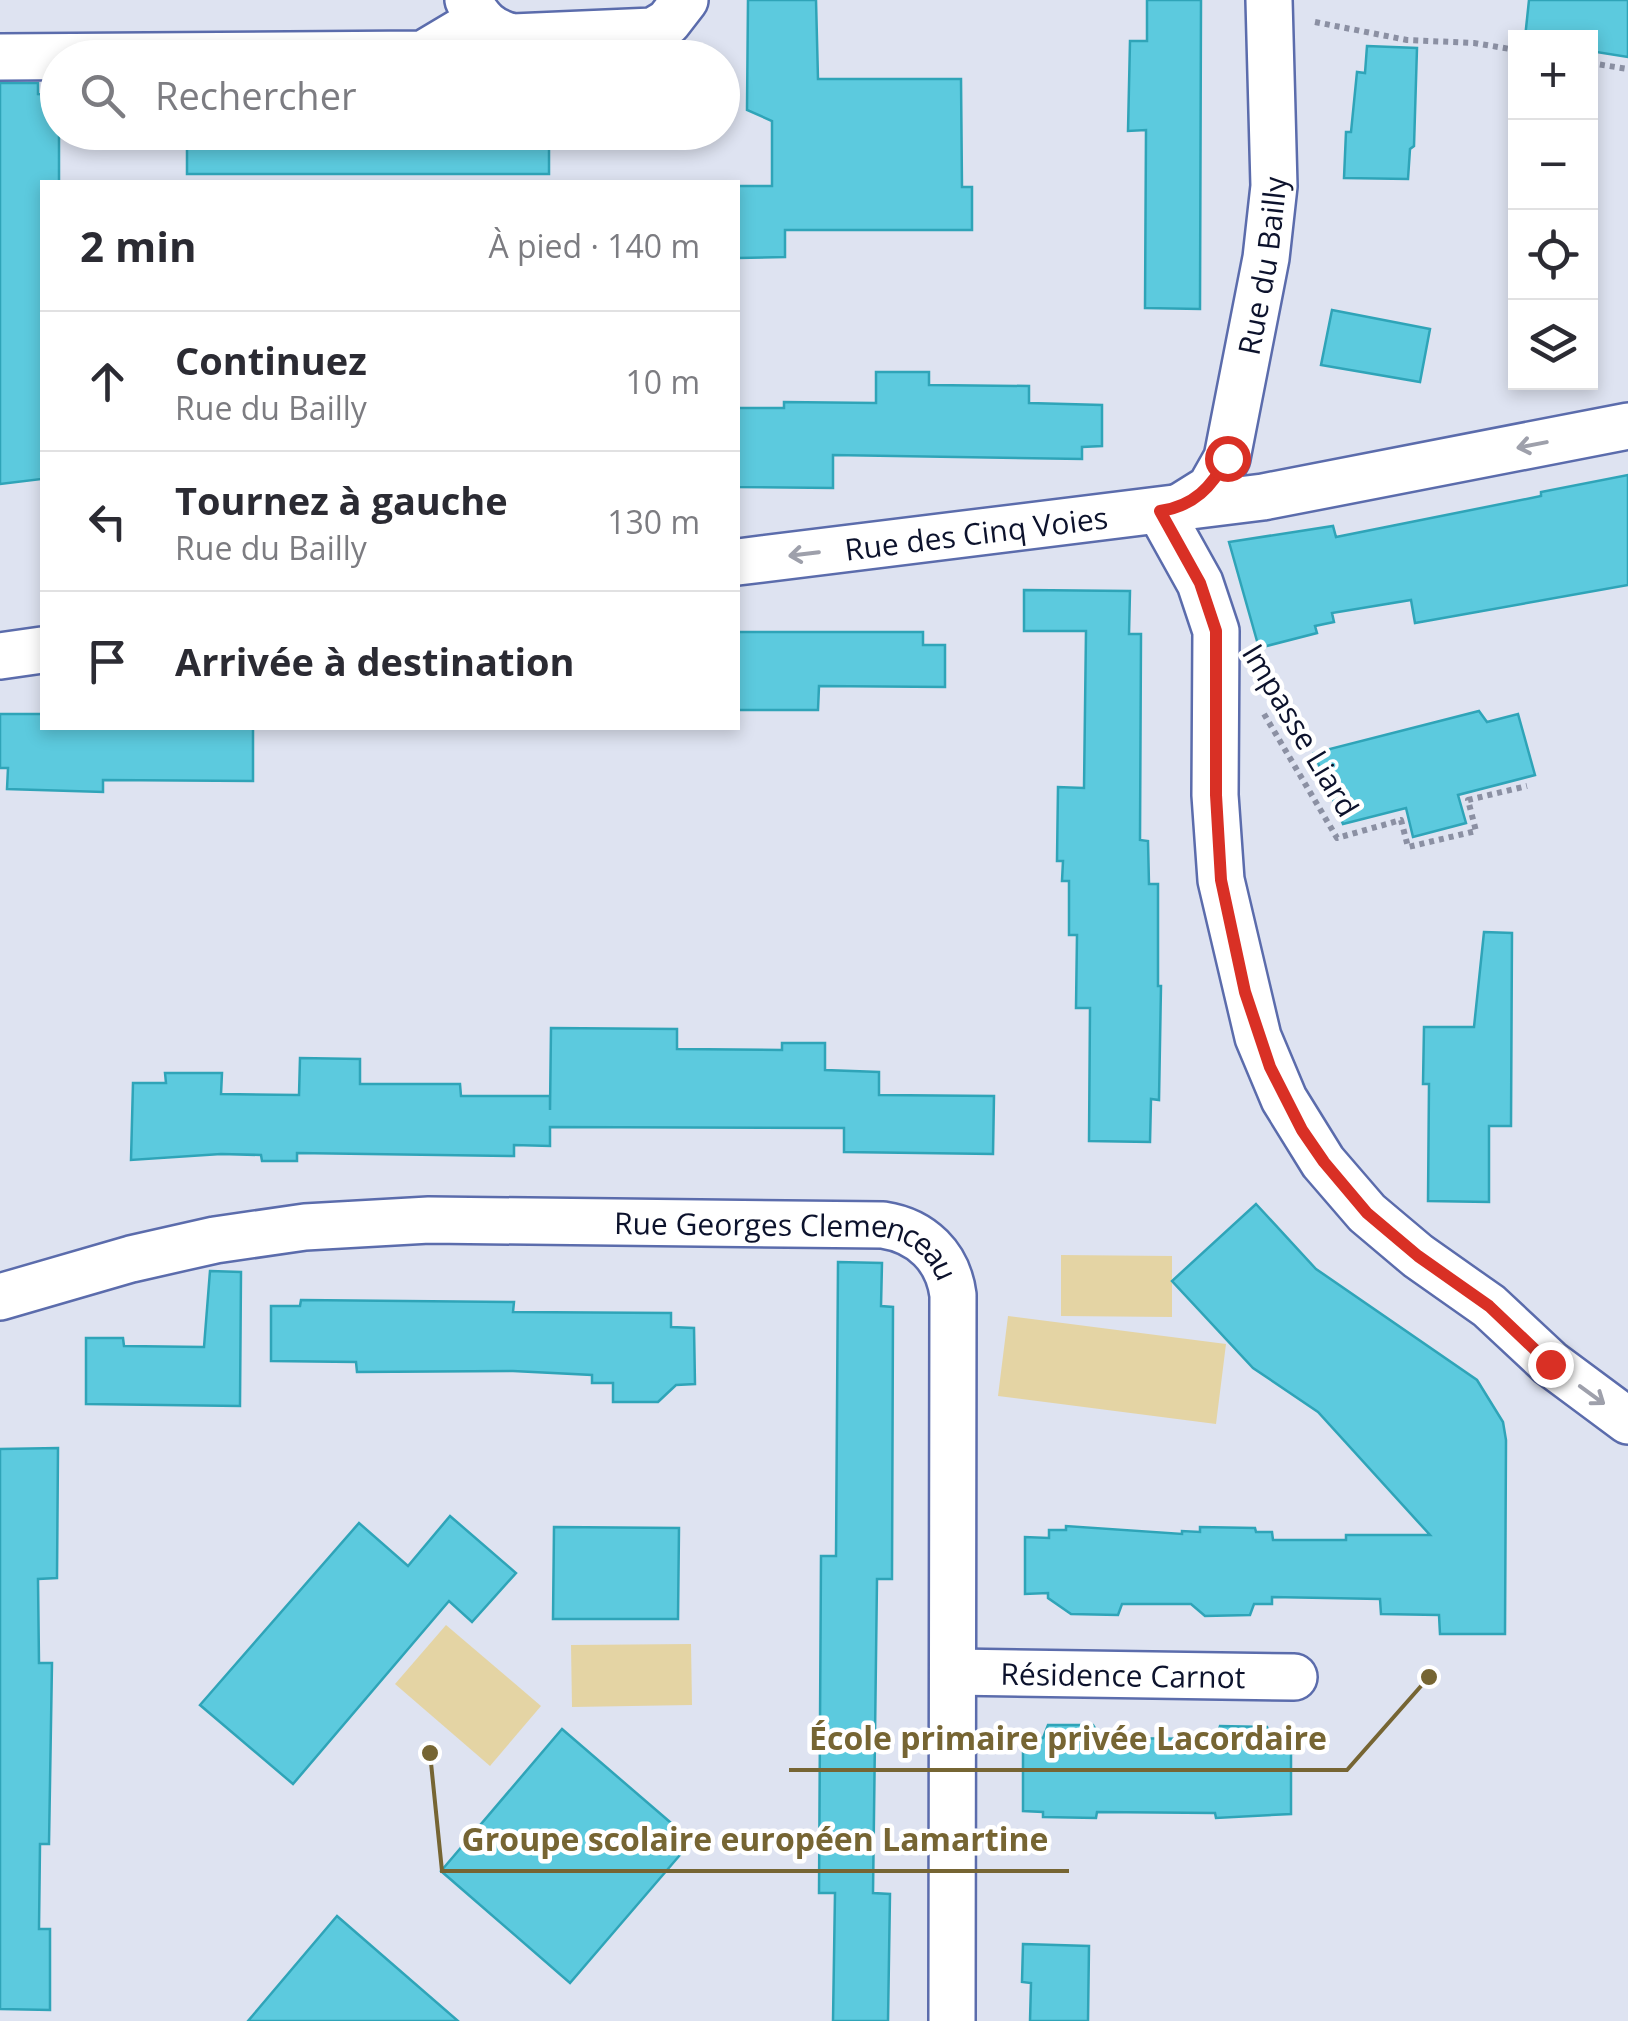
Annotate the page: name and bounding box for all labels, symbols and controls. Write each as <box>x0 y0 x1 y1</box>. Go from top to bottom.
map controls <box>1508 30 1598 390</box>
button: + <box>1508 30 1598 120</box>
search box <box>40 40 740 150</box>
icon: search <box>75 68 130 123</box>
text: Rechercher <box>155 69 357 121</box>
button: − <box>1508 120 1598 210</box>
street label: Rue du Bailly <box>1227 175 1295 358</box>
button: locate <box>1508 210 1598 300</box>
text: 2 min <box>80 217 197 274</box>
text: À pied · 140 m <box>488 224 700 267</box>
button: layers <box>1508 300 1598 390</box>
text: Continuez <box>175 334 367 386</box>
icon: ahead <box>80 354 135 409</box>
text: 10 m <box>625 360 700 403</box>
text: Rue du Bailly <box>175 386 367 429</box>
route start <box>1205 436 1251 482</box>
one-way arrow <box>1516 436 1549 455</box>
text: Tournez à gauche <box>175 474 508 526</box>
icon: left <box>80 494 135 549</box>
street label: Rue des Cinq Voies <box>842 496 1110 569</box>
text: 130 m <box>607 500 700 543</box>
text: Rue du Bailly <box>175 526 367 569</box>
one-way arrow <box>788 545 820 564</box>
icon: arrive <box>80 634 135 689</box>
text: Arrivée à destination <box>175 635 575 687</box>
street label: Impasse Liard <box>1233 636 1369 824</box>
street label: Rue Georges Clemenceau <box>614 1202 968 1287</box>
route end <box>1528 1342 1574 1388</box>
one-way arrow <box>1578 1385 1605 1406</box>
street label: Résidence Carnot <box>1000 1652 1246 1697</box>
callout: École primaire privée Lacordaire <box>789 1708 1347 1770</box>
text: École primaire privée Lacordaire <box>809 1716 1327 1759</box>
callout: Groupe scolaire européen Lamartine <box>442 1809 1069 1871</box>
text: Groupe scolaire européen Lamartine <box>462 1817 1048 1860</box>

